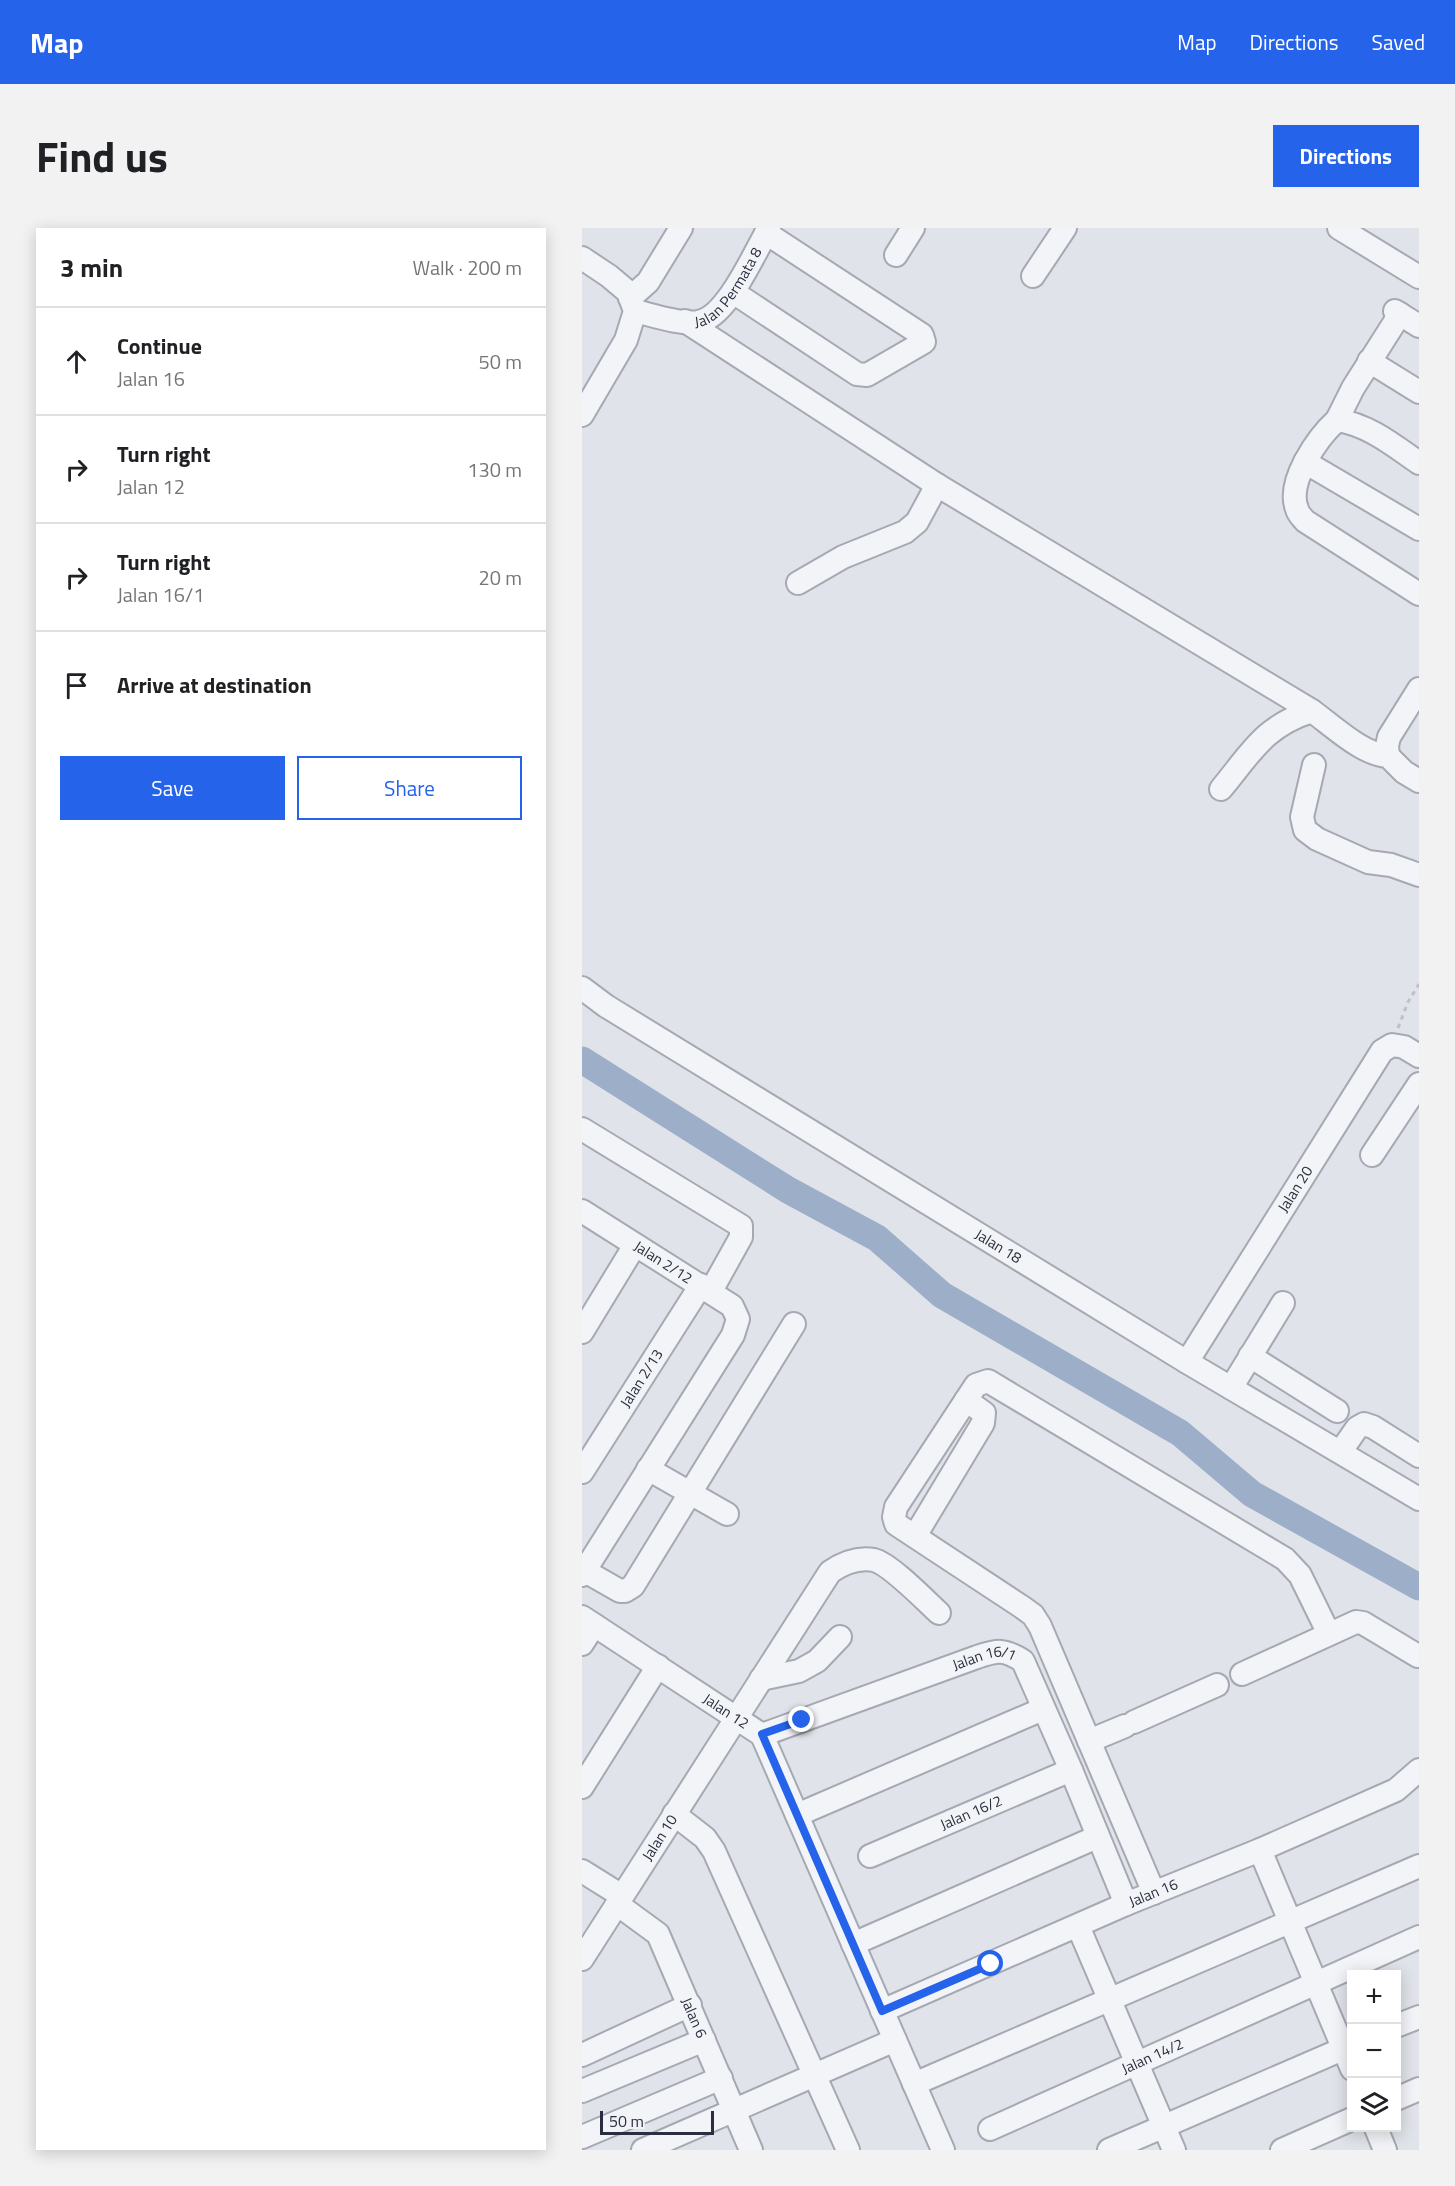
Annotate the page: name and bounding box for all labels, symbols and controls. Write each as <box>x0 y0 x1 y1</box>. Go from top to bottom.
text: Map <box>30 21 84 64</box>
text: Map <box>1177 26 1217 58</box>
text: Directions <box>1250 26 1339 58</box>
text: Saved <box>1372 26 1425 58</box>
text: Find us <box>36 124 168 188</box>
button: Directions <box>1273 125 1419 187</box>
street label: Jalan Permata 8 <box>693 243 767 333</box>
text: 3 min <box>60 248 123 287</box>
text: Walk · 200 m <box>413 252 522 283</box>
text: Continue <box>117 329 202 363</box>
icon: ahead <box>60 345 93 378</box>
text: 50 m <box>478 346 522 377</box>
text: Jalan 16 <box>117 363 185 394</box>
text: Turn right <box>117 437 211 471</box>
icon: right <box>60 453 93 486</box>
text: 130 m <box>467 454 522 485</box>
text: Jalan 12 <box>117 471 185 502</box>
text: Turn right <box>117 545 211 579</box>
icon: right <box>60 561 93 594</box>
text: 20 m <box>478 562 522 593</box>
text: Jalan 16/1 <box>117 579 204 610</box>
text: Arrive at destination <box>117 668 312 702</box>
icon: arrive <box>60 669 93 702</box>
button: Save <box>60 756 285 820</box>
button: Share <box>297 756 522 820</box>
street label: Jalan 20 <box>1272 1161 1318 1217</box>
street label: Jalan 18 <box>971 1223 1026 1269</box>
street label: Jalan 2/12 <box>629 1235 697 1289</box>
street label: Jalan 2/13 <box>614 1344 668 1412</box>
street label: Jalan 16/1 <box>949 1640 1020 1676</box>
street label: Jalan 12 <box>698 1687 754 1734</box>
route end <box>788 1706 814 1732</box>
street label: Jalan 16/2 <box>936 1789 1006 1836</box>
street label: Jalan 10 <box>636 1810 683 1865</box>
street label: Jalan 16 <box>1125 1872 1181 1913</box>
route start <box>977 1950 1003 1976</box>
map controls <box>1347 1970 1401 2132</box>
button: + <box>1347 1970 1401 2024</box>
street label: Jalan 6 <box>676 1993 714 2042</box>
button: − <box>1347 2024 1401 2078</box>
street label: Jalan 14/2 <box>1118 2032 1187 2080</box>
button: layers <box>1347 2078 1401 2132</box>
scale bar <box>600 2108 714 2136</box>
text: 50 m <box>609 2109 644 2133</box>

